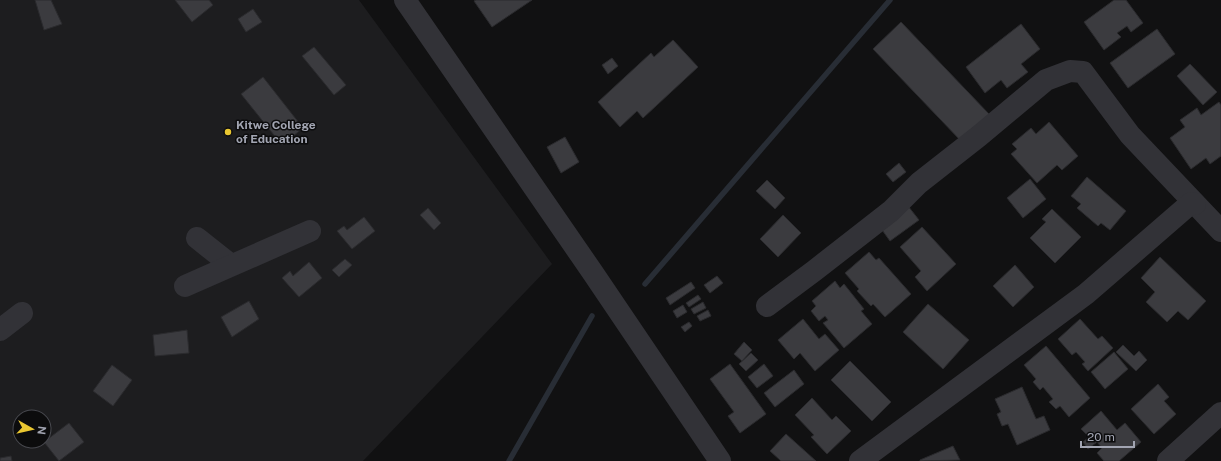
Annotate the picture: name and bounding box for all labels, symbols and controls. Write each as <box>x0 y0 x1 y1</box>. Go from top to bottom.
place label: Kitwe College of Education <box>236 118 316 146</box>
marker: Kitwe College of Education <box>223 127 233 137</box>
north arrow <box>12 409 52 449</box>
scale bar <box>1081 423 1134 449</box>
text: N <box>35 425 48 435</box>
text: 20 m <box>1087 430 1115 444</box>

